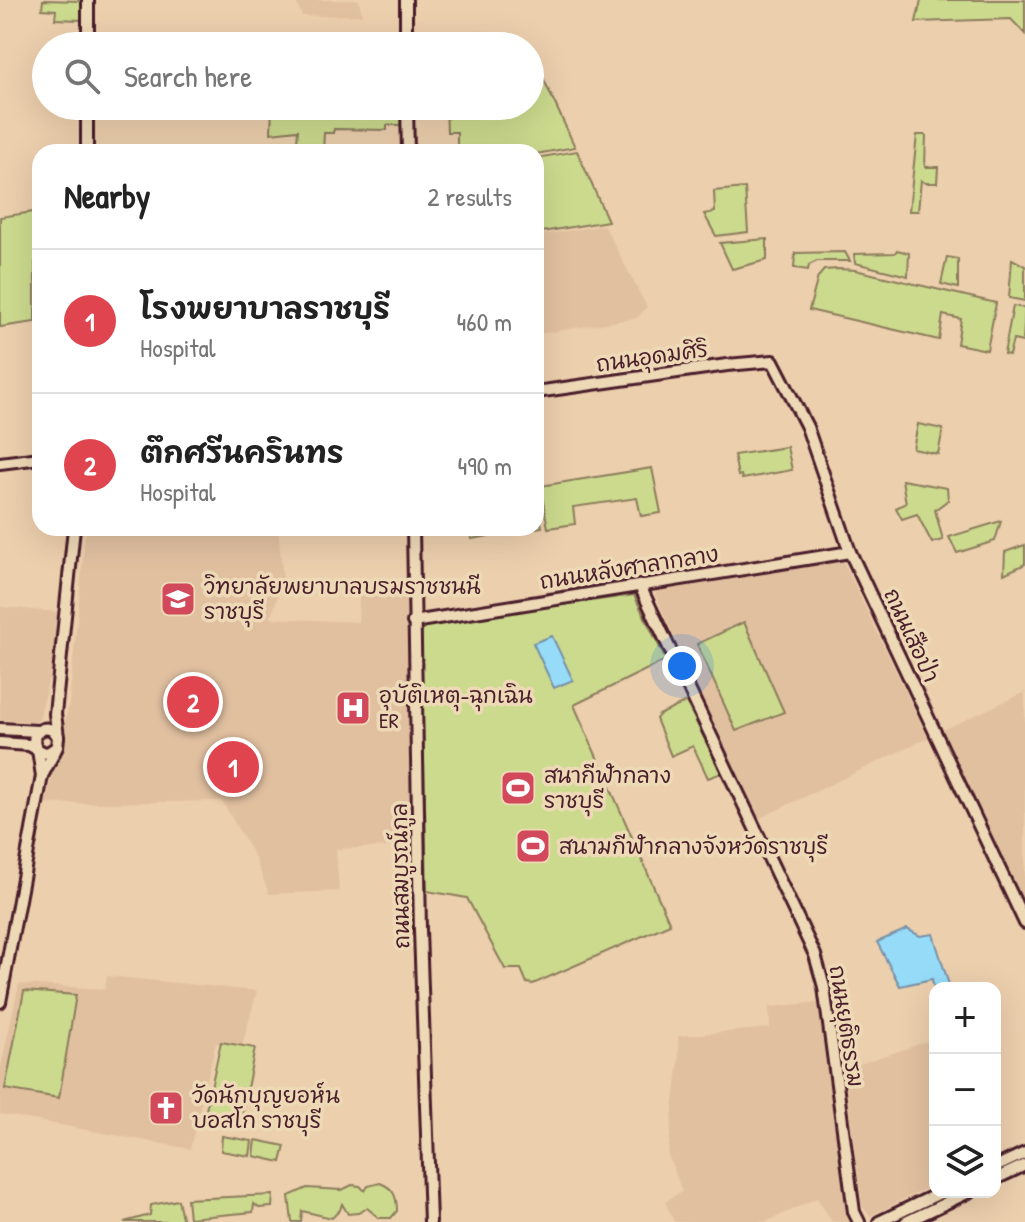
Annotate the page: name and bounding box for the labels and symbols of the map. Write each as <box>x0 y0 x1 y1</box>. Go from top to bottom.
street label: ถนนอุดมศิริ <box>594 333 710 381</box>
street label: ถนนหลังศาลากลาง <box>537 538 721 596</box>
place label: วิทยาลัยพยาบาลบรมราชชนนี ราชบุรี <box>204 571 481 628</box>
school or university icon: วิทยาลัยพยาบาลบรมราชชนนี ราชบุรี <box>159 580 197 618</box>
street label: ถนนเสือป่า <box>877 583 947 687</box>
your location <box>662 646 702 686</box>
pin: 2 <box>167 672 219 732</box>
place label: อุบัติเหตุ-ฉุกเฉิน ER <box>379 680 533 735</box>
hospital icon: อุบัติเหตุ-ฉุกเฉิน ER <box>334 689 372 727</box>
pin: 1 <box>207 737 259 797</box>
place label: สนากีฬากลาง ราชบุรี <box>544 760 671 817</box>
sports icon: สนากีฬากลาง ราชบุรี <box>499 769 537 807</box>
street label: ถนนสมบูรณ์กูล <box>384 803 418 949</box>
sports icon: สนามกีฬากลางจังหวัดราชบุรี <box>514 827 552 865</box>
place label: สนามกีฬากลางจังหวัดราชบุรี <box>559 831 828 863</box>
street label: ถนนยุติธรรม <box>821 963 871 1089</box>
place label: วัดนักบุญยอห์น บอสโก ราชบุรี <box>192 1080 340 1137</box>
church icon: วัดนักบุญยอห์น บอสโก ราชบุรี <box>147 1089 185 1127</box>

